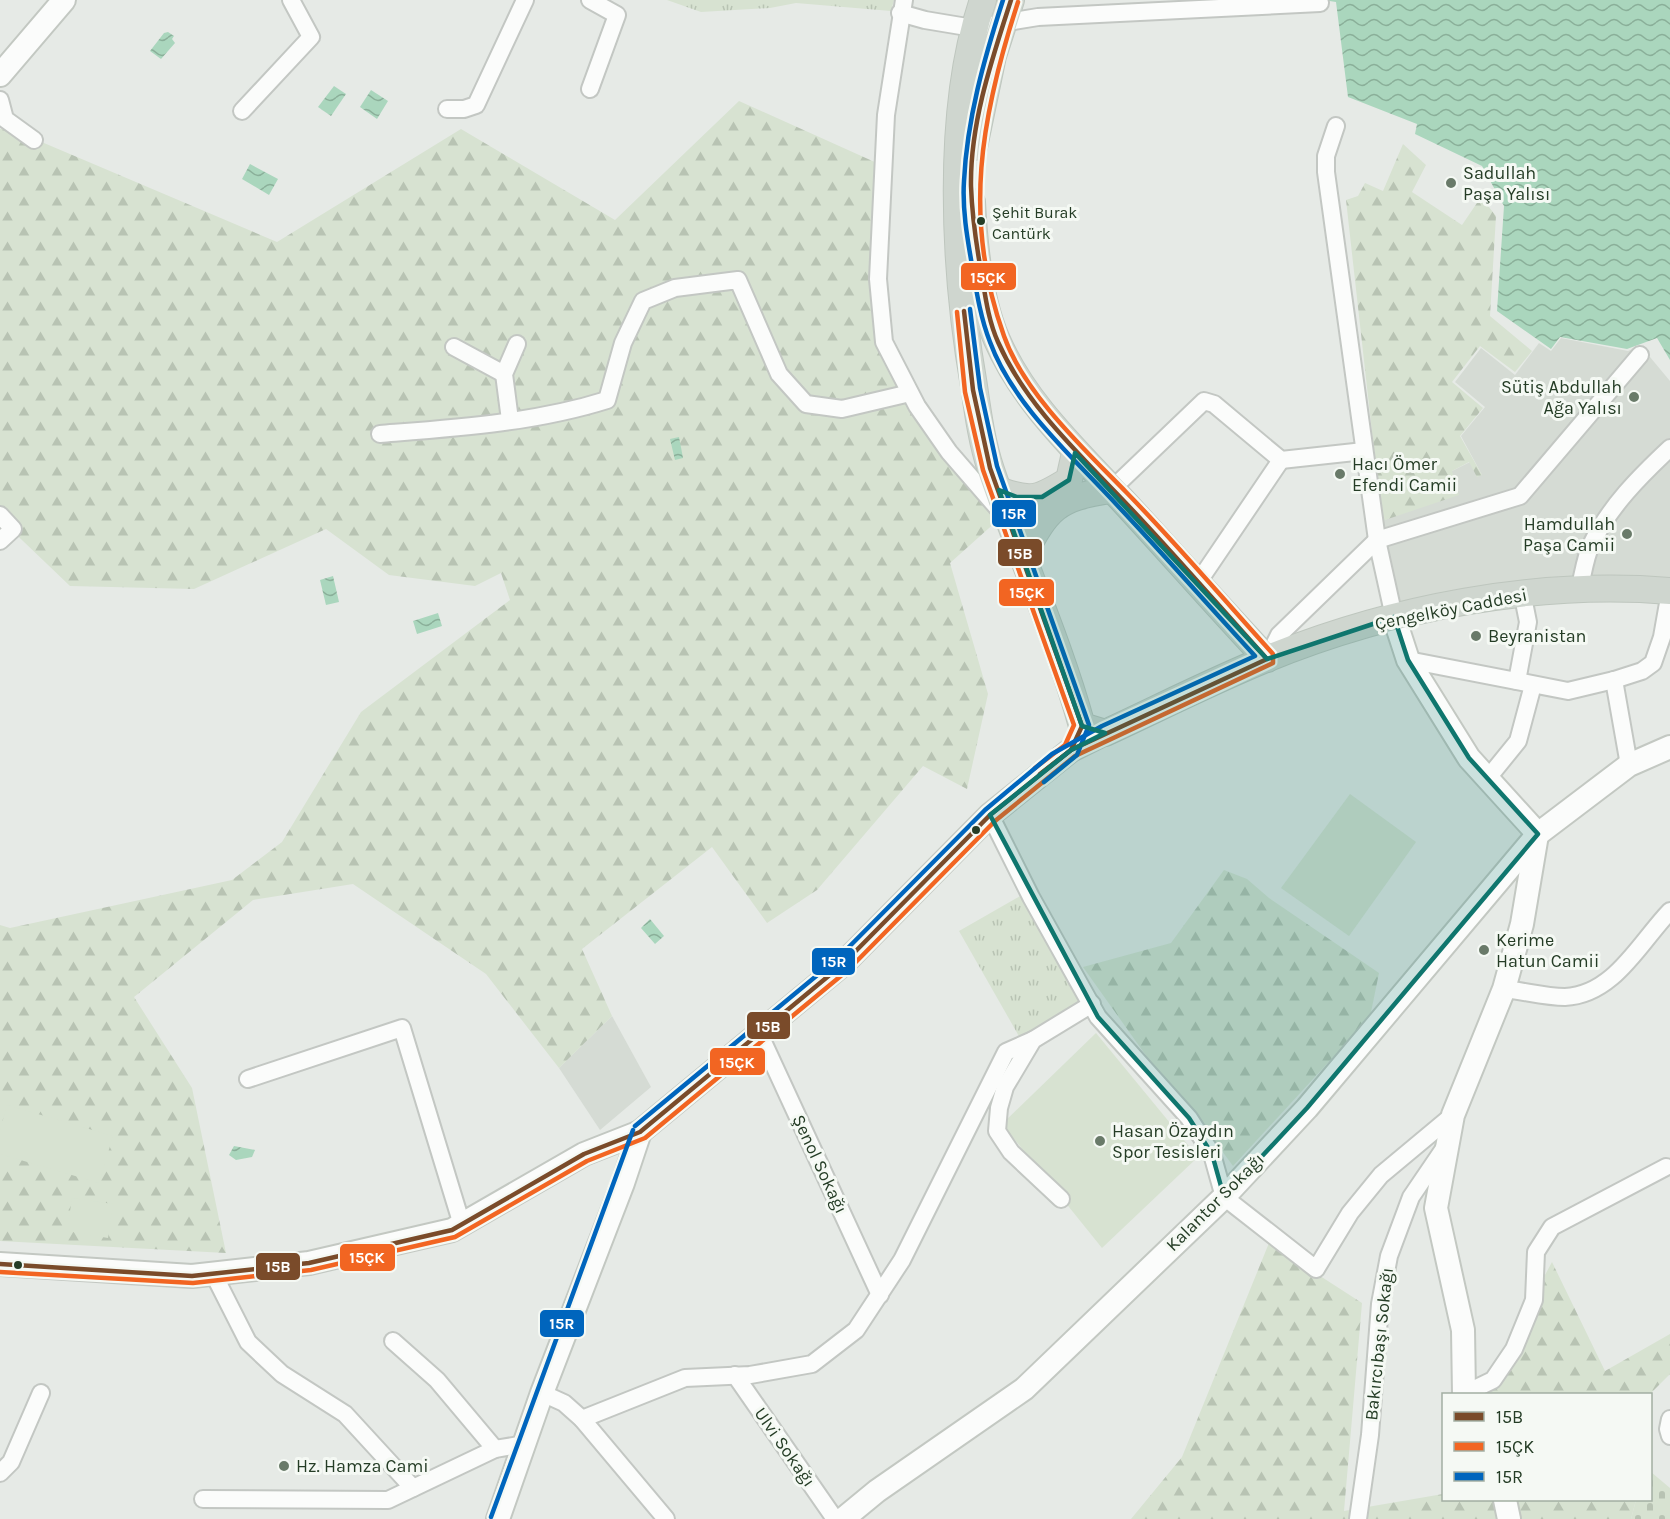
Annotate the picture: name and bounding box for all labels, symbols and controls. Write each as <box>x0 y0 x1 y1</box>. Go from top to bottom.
place label: Sadullah Paşa Yalısı <box>1463 162 1550 205</box>
marker: Sadullah Paşa Yalısı <box>1444 176 1458 190</box>
place label: Şehit Burak Cantürk <box>992 203 1077 243</box>
marker: Şehit Burak Cantürk <box>975 215 987 227</box>
line badge: 15ÇK <box>960 262 1017 291</box>
text: 15ÇK <box>970 268 1006 287</box>
place label: Sütiş Abdullah Ağa Yalısı <box>1501 376 1622 419</box>
marker: Sütiş Abdullah Ağa Yalısı <box>1627 390 1641 404</box>
place label: Hacı Ömer Efendi Camii <box>1352 453 1457 496</box>
marker: Hacı Ömer Efendi Camii <box>1333 467 1347 481</box>
line badge: 15R <box>991 499 1037 528</box>
text: 15R <box>1001 504 1027 523</box>
place label: Hamdullah Paşa Camii <box>1523 513 1615 556</box>
marker: Hamdullah Paşa Camii <box>1620 527 1634 541</box>
line badge: 15B <box>997 538 1043 567</box>
text: 15B <box>1007 544 1033 563</box>
line badge: 15ÇK <box>998 578 1055 607</box>
text: 15ÇK <box>1009 583 1045 602</box>
street label: Çengelköy Caddesi <box>1373 583 1529 635</box>
place label: Beyranistan <box>1488 625 1586 647</box>
marker: Beyranistan <box>1469 629 1483 643</box>
unlabelled marker <box>970 824 982 836</box>
place label: Kerime Hatun Camii <box>1496 929 1599 972</box>
marker: Kerime Hatun Camii <box>1477 943 1491 957</box>
line badge: 15R <box>811 947 856 976</box>
text: 15R <box>821 952 847 971</box>
line badge: 15B <box>746 1011 791 1040</box>
text: 15B <box>755 1017 781 1036</box>
line badge: 15ÇK <box>709 1047 766 1076</box>
text: 15ÇK <box>719 1053 755 1072</box>
street label: Şenol Sokağı <box>788 1111 852 1217</box>
place label: Hasan Özaydın Spor Tesisleri <box>1112 1120 1234 1163</box>
marker: Hasan Özaydın Spor Tesisleri <box>1093 1134 1107 1148</box>
street label: Kalantor Sokağı <box>1161 1148 1269 1256</box>
line badge: 15ÇK <box>339 1243 396 1272</box>
text: 15ÇK <box>349 1248 385 1267</box>
line badge: 15B <box>255 1252 301 1281</box>
text: 15B <box>265 1257 291 1276</box>
unlabelled marker <box>12 1259 24 1271</box>
street label: Bakırcıbaşı Sokağı <box>1360 1266 1398 1422</box>
line badge: 15R <box>539 1309 585 1338</box>
text: 15R <box>549 1314 575 1333</box>
legend <box>1442 1393 1652 1501</box>
street label: Ulvi Sokağı <box>750 1403 820 1491</box>
text: 15B <box>1496 1406 1523 1428</box>
text: 15ÇK <box>1496 1436 1534 1458</box>
place label: Hz. Hamza Cami <box>296 1455 429 1477</box>
marker: Hz. Hamza Cami <box>277 1459 291 1473</box>
text: 15R <box>1496 1466 1523 1488</box>

